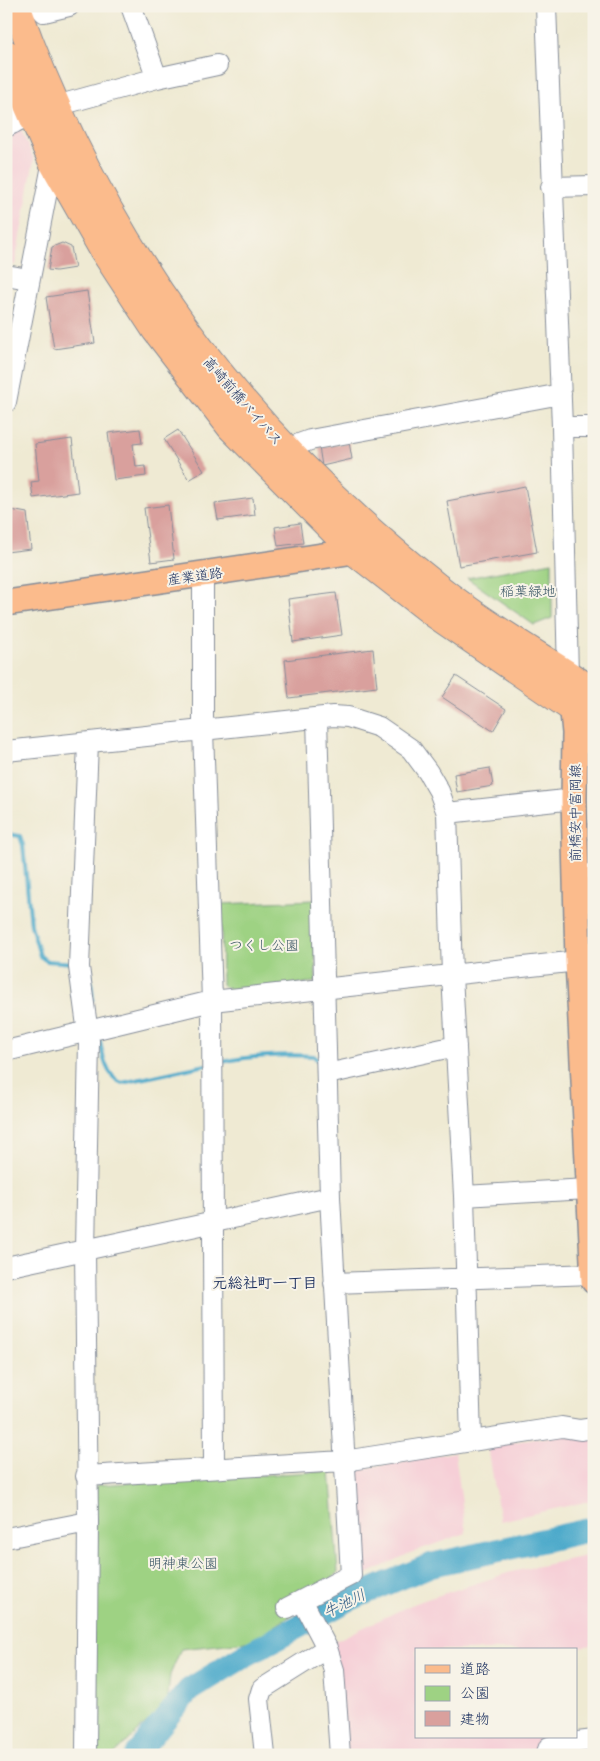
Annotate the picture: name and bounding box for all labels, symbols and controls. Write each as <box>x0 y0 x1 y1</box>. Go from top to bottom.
street label: 高崎前橋バイパス <box>200 353 286 449</box>
street label: 産業道路 <box>166 563 224 589</box>
park label: 稲葉緑地 <box>500 582 556 600</box>
street label: 前橋安中富岡線 <box>566 764 584 862</box>
park label: つくし公園 <box>229 936 299 954</box>
district label: 元総社町一丁目 <box>212 1273 318 1292</box>
park label: 明神東公園 <box>148 1554 218 1572</box>
water label: 牛池川 <box>320 1585 368 1621</box>
legend <box>415 1648 578 1738</box>
text: 道路 <box>460 1659 490 1678</box>
text: 公園 <box>460 1683 490 1702</box>
text: 建物 <box>460 1709 490 1728</box>

